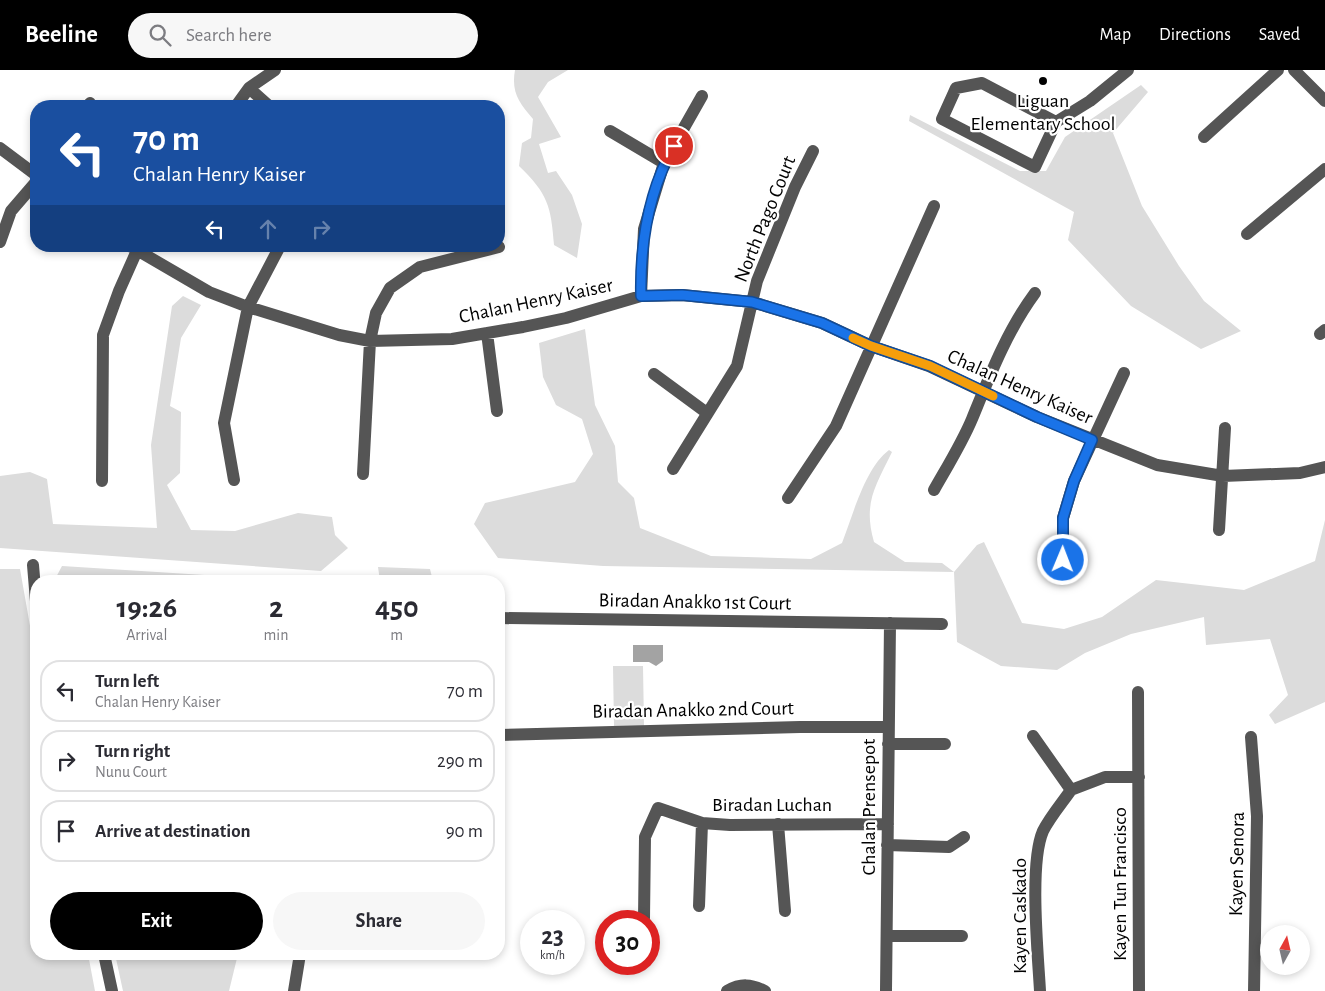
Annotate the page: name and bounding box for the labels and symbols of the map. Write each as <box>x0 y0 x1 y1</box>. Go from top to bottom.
marker: Liguan Elementary School <box>1037 75 1049 87</box>
place label: Liguan Elementary School <box>971 91 1116 134</box>
pin <box>653 125 695 167</box>
street label: North Pago Court <box>731 153 800 285</box>
street label: Chalan Henry Kaiser <box>457 275 615 327</box>
street label: Chalan Henry Kaiser <box>944 346 1096 428</box>
position arrow <box>1036 533 1088 585</box>
street label: Biradan Anakko 1st Court <box>599 590 792 614</box>
street label: Biradan Anakko 2nd Court <box>592 698 795 722</box>
street label: Chalan Prensepot <box>859 738 879 875</box>
street label: Biradan Luchan <box>712 795 832 815</box>
street label: Kayen Tun Francisco <box>1110 807 1130 961</box>
street label: Kayen Senora <box>1226 812 1248 916</box>
street label: Kayen Caskado <box>1010 858 1030 974</box>
speed limit sign: 30 <box>595 910 660 975</box>
north arrow <box>1260 925 1310 975</box>

